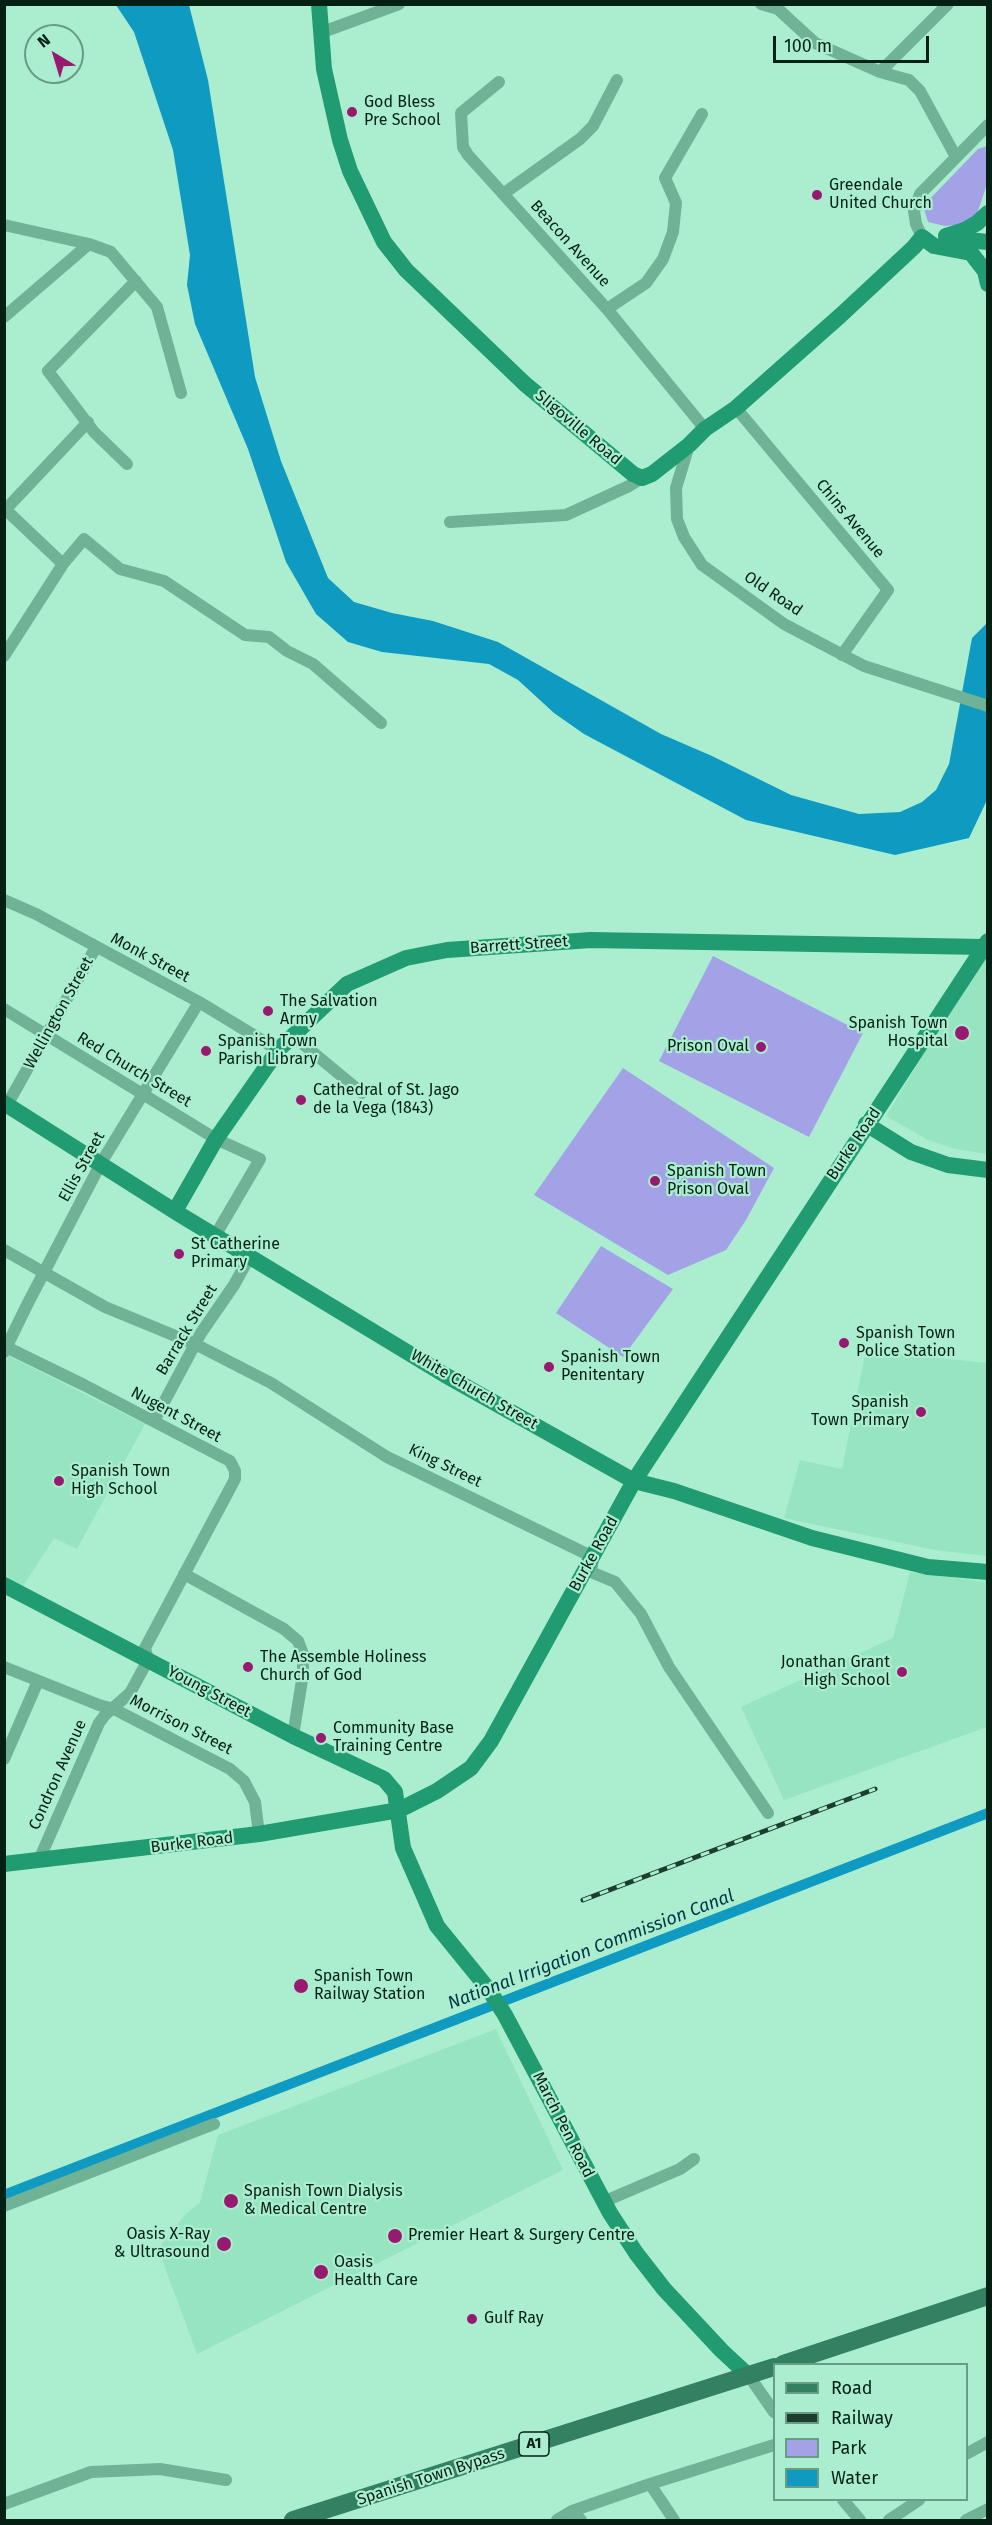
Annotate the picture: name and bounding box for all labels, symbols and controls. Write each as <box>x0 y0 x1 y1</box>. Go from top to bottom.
north arrow <box>24 24 84 84</box>
scale bar <box>776 24 932 62</box>
text: N <box>34 30 54 52</box>
text: 100 m <box>784 35 832 57</box>
place label: God Bless Pre School <box>364 93 441 131</box>
marker: God Bless Pre School <box>345 105 359 119</box>
place label: Greendale United Church <box>829 176 932 214</box>
marker: Greendale United Church <box>810 188 824 202</box>
street label: Beacon Avenue <box>526 197 614 291</box>
street label: Sligoville Road <box>531 386 625 470</box>
street label: Chins Avenue <box>812 476 888 562</box>
street label: Old Road <box>740 567 806 621</box>
street label: Monk Street <box>107 929 193 987</box>
street label: Barrett Street <box>469 932 569 958</box>
street label: Wellington Street <box>20 954 98 1072</box>
place label: The Salvation Army <box>280 992 378 1030</box>
marker: The Salvation Army <box>261 1004 275 1018</box>
place label: Spanish Town Hospital <box>849 1014 948 1052</box>
marker: Spanish Town Hospital <box>953 1024 971 1042</box>
street label: Red Church Street <box>73 1028 195 1112</box>
place label: Spanish Town Parish Library <box>218 1032 317 1070</box>
place label: Prison Oval <box>667 1037 749 1057</box>
marker: Prison Oval <box>754 1040 768 1054</box>
marker: Spanish Town Parish Library <box>199 1044 213 1058</box>
place label: Cathedral of St. Jago de la Vega (1843) <box>313 1081 459 1119</box>
marker: Cathedral of St. Jago de la Vega (1843) <box>294 1093 308 1107</box>
street label: Burke Road <box>823 1104 885 1184</box>
street label: Ellis Street <box>55 1128 109 1206</box>
place label: Spanish Town Prison Oval <box>667 1162 766 1200</box>
marker: Spanish Town Prison Oval <box>648 1174 662 1188</box>
place label: St Catherine Primary <box>191 1235 280 1273</box>
marker: St Catherine Primary <box>172 1247 186 1261</box>
street label: Barrack Street <box>152 1281 222 1379</box>
place label: Spanish Town Police Station <box>856 1324 956 1362</box>
marker: Spanish Town Police Station <box>837 1336 851 1350</box>
street label: White Church Street <box>407 1346 541 1434</box>
place label: Spanish Town Penitentary <box>561 1348 660 1386</box>
marker: Spanish Town Penitentary <box>542 1360 556 1374</box>
street label: Nugent Street <box>127 1383 225 1447</box>
place label: Spanish Town Primary <box>811 1393 909 1431</box>
marker: Spanish Town Primary <box>914 1405 928 1419</box>
street label: King Street <box>405 1440 485 1492</box>
place label: Spanish Town High School <box>71 1462 170 1500</box>
marker: Spanish Town High School <box>52 1474 66 1488</box>
street label: Burke Road <box>565 1513 623 1595</box>
place label: The Assemble Holiness Church of God <box>260 1648 426 1686</box>
place label: Jonathan Grant High School <box>781 1653 890 1691</box>
marker: The Assemble Holiness Church of God <box>241 1660 255 1674</box>
street label: Young Street <box>164 1662 254 1722</box>
marker: Jonathan Grant High School <box>895 1665 909 1679</box>
street label: Morrison Street <box>127 1691 235 1759</box>
street label: Condron Avenue <box>25 1717 91 1833</box>
place label: Community Base Training Centre <box>333 1719 454 1757</box>
marker: Community Base Training Centre <box>314 1731 328 1745</box>
street label: Burke Road <box>150 1828 234 1858</box>
water label: National Irrigation Commission Canal <box>445 1885 737 2015</box>
place label: Spanish Town Railway Station <box>314 1967 425 2005</box>
marker: Spanish Town Railway Station <box>292 1977 310 1995</box>
street label: March Pen Road <box>528 2069 598 2181</box>
place label: Spanish Town Dialysis & Medical Centre <box>244 2182 403 2220</box>
marker: Spanish Town Dialysis & Medical Centre <box>222 2192 240 2210</box>
place label: Oasis X-Ray & Ultrasound <box>114 2225 210 2263</box>
place label: Premier Heart & Surgery Centre <box>408 2226 635 2246</box>
marker: Premier Heart & Surgery Centre <box>386 2227 404 2245</box>
marker: Oasis X-Ray & Ultrasound <box>215 2235 233 2253</box>
place label: Oasis Health Care <box>334 2253 418 2291</box>
marker: Oasis Health Care <box>312 2263 330 2281</box>
place label: Gulf Ray <box>484 2309 544 2329</box>
marker: Gulf Ray <box>465 2312 479 2326</box>
legend <box>773 2363 968 2501</box>
text: Road <box>831 2377 873 2399</box>
text: Railway <box>831 2407 893 2429</box>
road number: A1 <box>519 2432 549 2456</box>
text: Park <box>831 2437 866 2459</box>
street label: Spanish Town Bypass <box>355 2444 507 2510</box>
text: Water <box>831 2467 878 2489</box>

